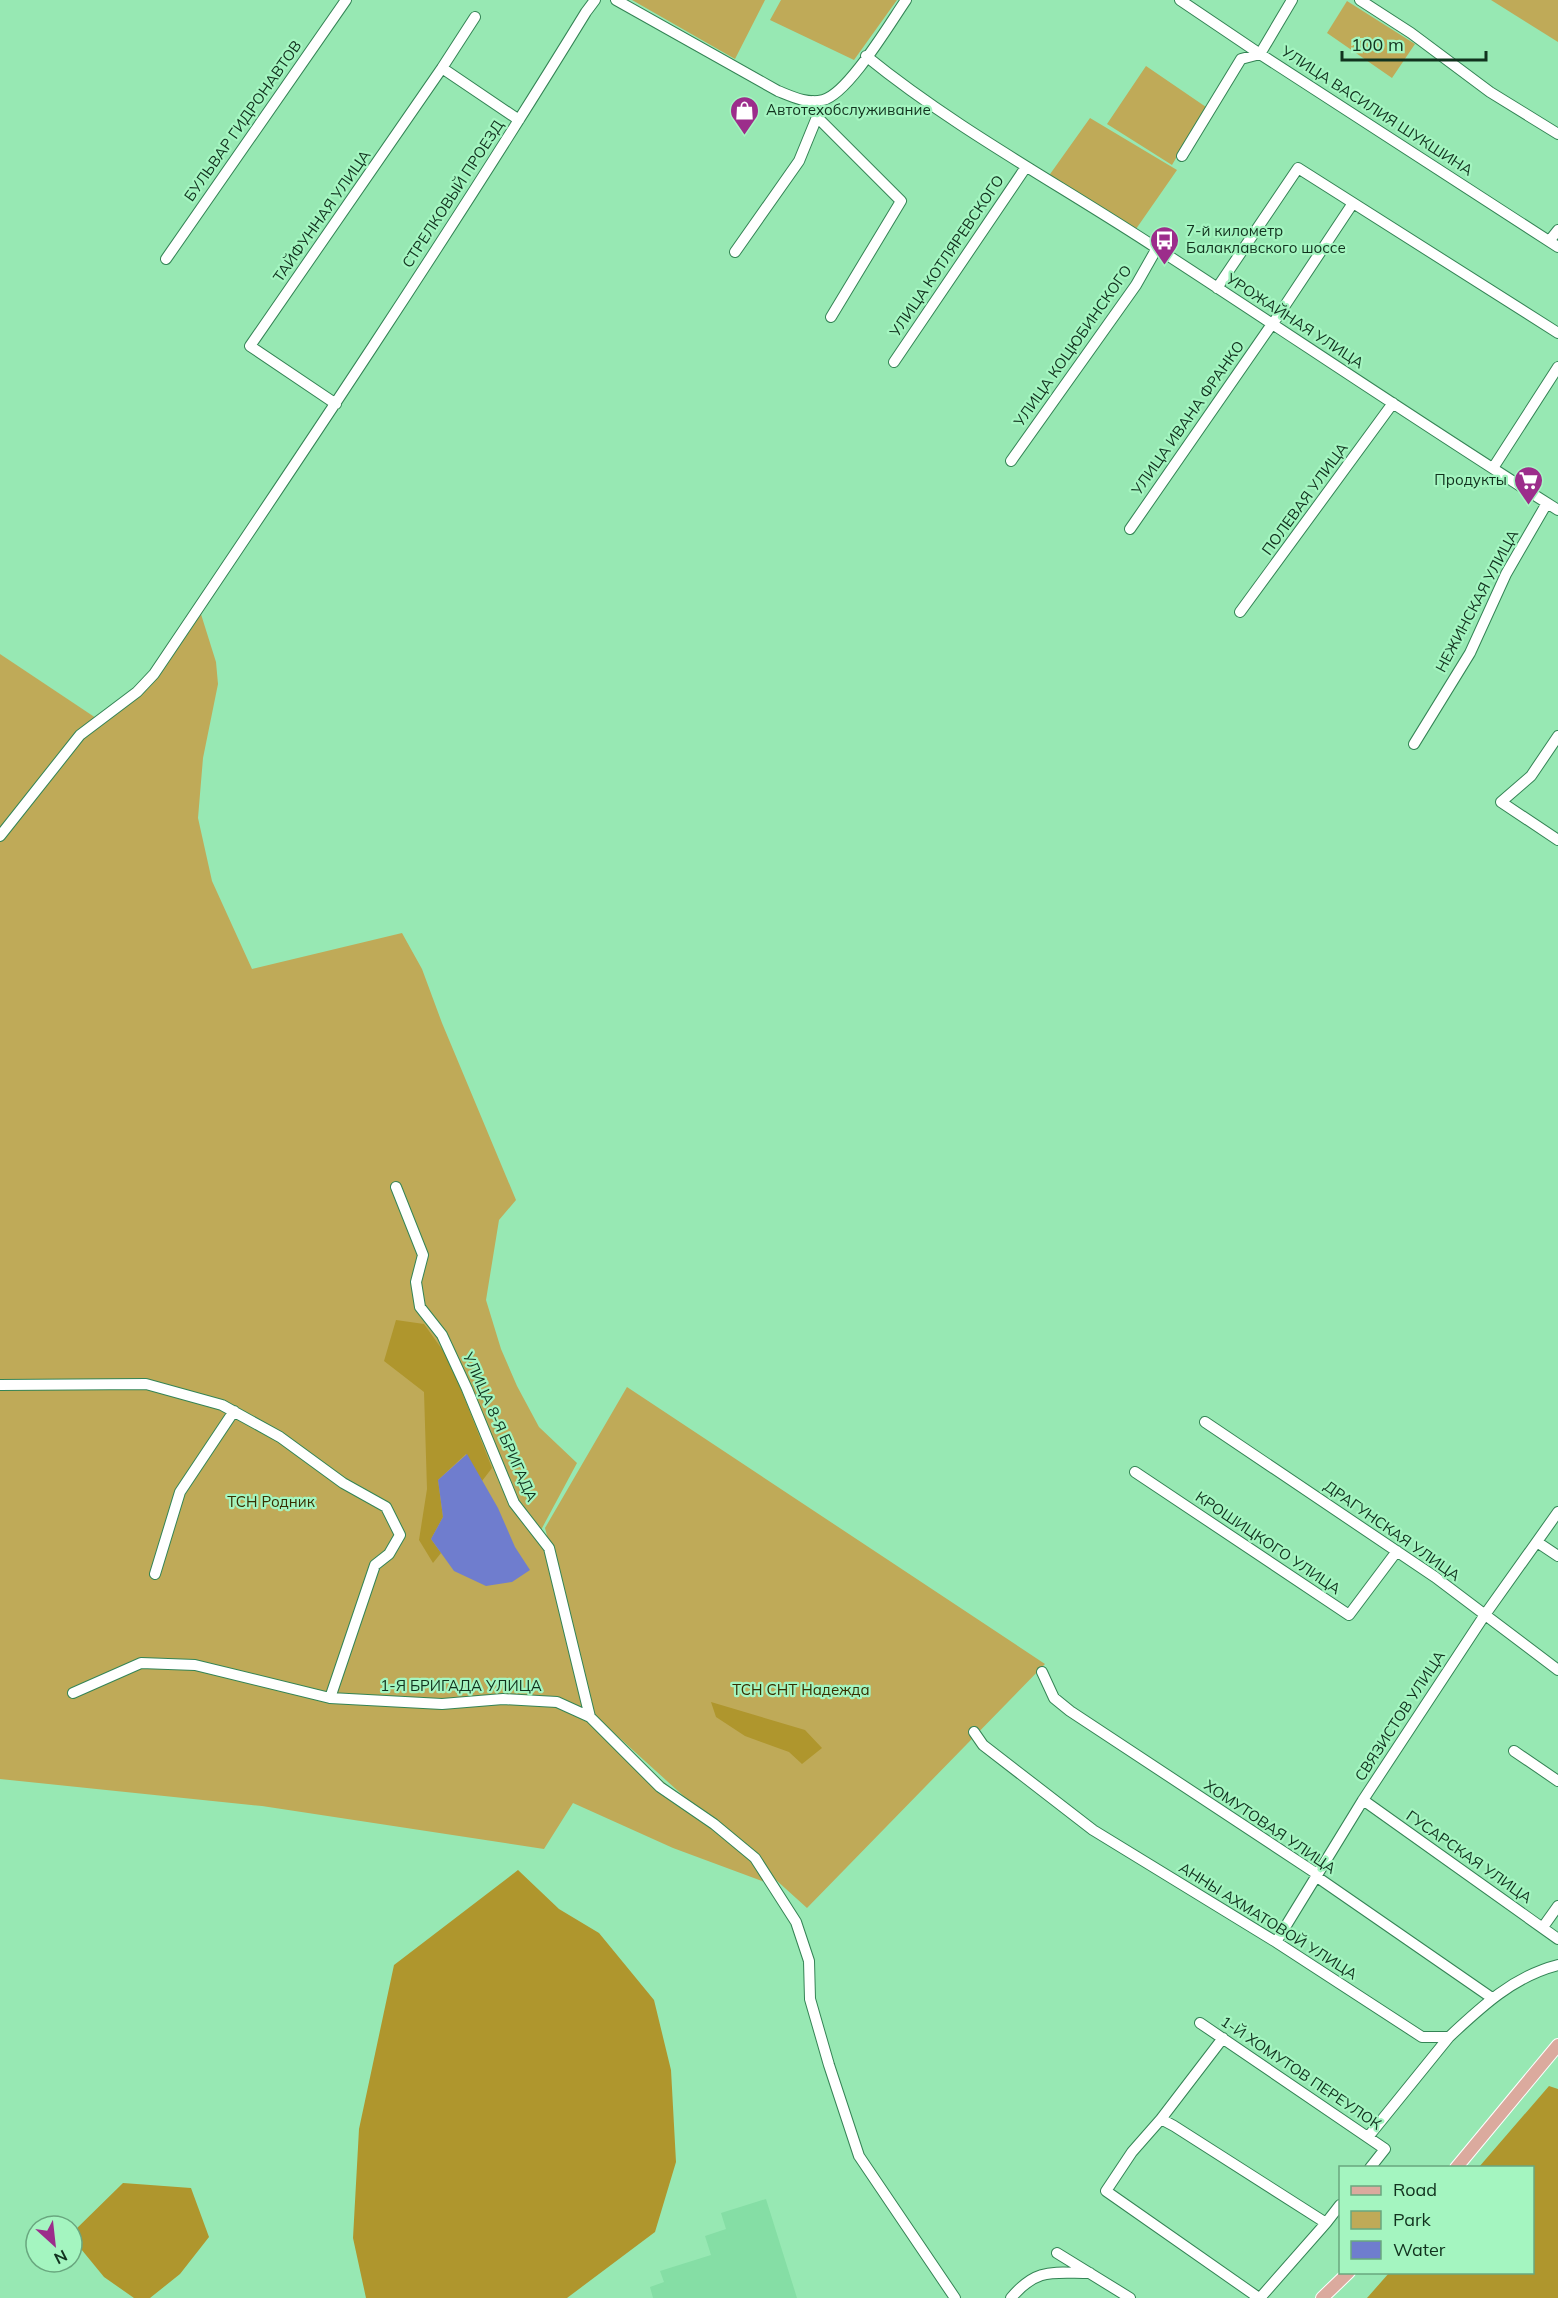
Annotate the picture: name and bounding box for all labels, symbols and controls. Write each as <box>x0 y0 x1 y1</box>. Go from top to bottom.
scale bar <box>1342 24 1486 62</box>
text: 100 m <box>1351 33 1404 56</box>
street label: БУЛЬВАР ГИДРОНАВТОВ <box>180 37 305 205</box>
street label: УЛИЦА ВАСИЛИЯ ШУКШИНА <box>1277 41 1477 180</box>
shop icon: Автотехобслуживание <box>729 94 761 136</box>
place label: Автотехобслуживание <box>766 100 931 119</box>
street label: СТРЕЛКОВЫЙ ПРОЕЗД <box>398 116 507 271</box>
street label: ТАЙФУННАЯ УЛИЦА <box>269 146 374 285</box>
street label: УЛИЦА КОТЛЯРЕВСКОГО <box>885 171 1008 341</box>
place label: 7-й километр Балаклавского шоссе <box>1186 221 1346 257</box>
bus stop icon: 7-й километр Балаклавского шоссе <box>1149 224 1181 266</box>
street label: УЛИЦА КОЦЮБИНСКОГО <box>1009 261 1136 431</box>
street label: УРОЖАЙНАЯ УЛИЦА <box>1222 268 1368 372</box>
street label: УЛИЦА ИВАНА ФРАНКО <box>1127 337 1248 499</box>
street label: ПОЛЕВАЯ УЛИЦА <box>1257 439 1352 559</box>
supermarket icon: Продукты <box>1512 464 1544 506</box>
place label: Продукты <box>1434 470 1507 489</box>
street label: НЕЖИНСКАЯ УЛИЦА <box>1431 526 1522 675</box>
street label: УЛИЦА 8-Я БРИГАДА <box>459 1348 542 1504</box>
street label: ДРАГУНСКАЯ УЛИЦА <box>1320 1476 1464 1585</box>
street label: КРОШИЦКОГО УЛИЦА <box>1192 1487 1345 1598</box>
park label: ТСН Родник <box>227 1492 316 1511</box>
street label: СВЯЗИСТОВ УЛИЦА <box>1350 1647 1449 1785</box>
street label: 1-Я БРИГАДА УЛИЦА <box>380 1676 542 1695</box>
park label: ТСН СНТ Надежда <box>732 1680 870 1699</box>
street label: ХОМУТОВАЯ УЛИЦА <box>1201 1775 1340 1878</box>
street label: ГУСАРСКАЯ УЛИЦА <box>1403 1806 1536 1907</box>
street label: АННЫ АХМАТОВОЙ УЛИЦА <box>1176 1858 1361 1983</box>
street label: 1-Й ХОМУТОВ ПЕРЕУЛОК <box>1217 2012 1386 2134</box>
legend <box>1339 2166 1534 2274</box>
text: Road <box>1393 2178 1437 2201</box>
text: Park <box>1393 2208 1432 2231</box>
north arrow <box>24 2214 84 2274</box>
text: Water <box>1393 2238 1446 2261</box>
text: N <box>51 2246 71 2269</box>

